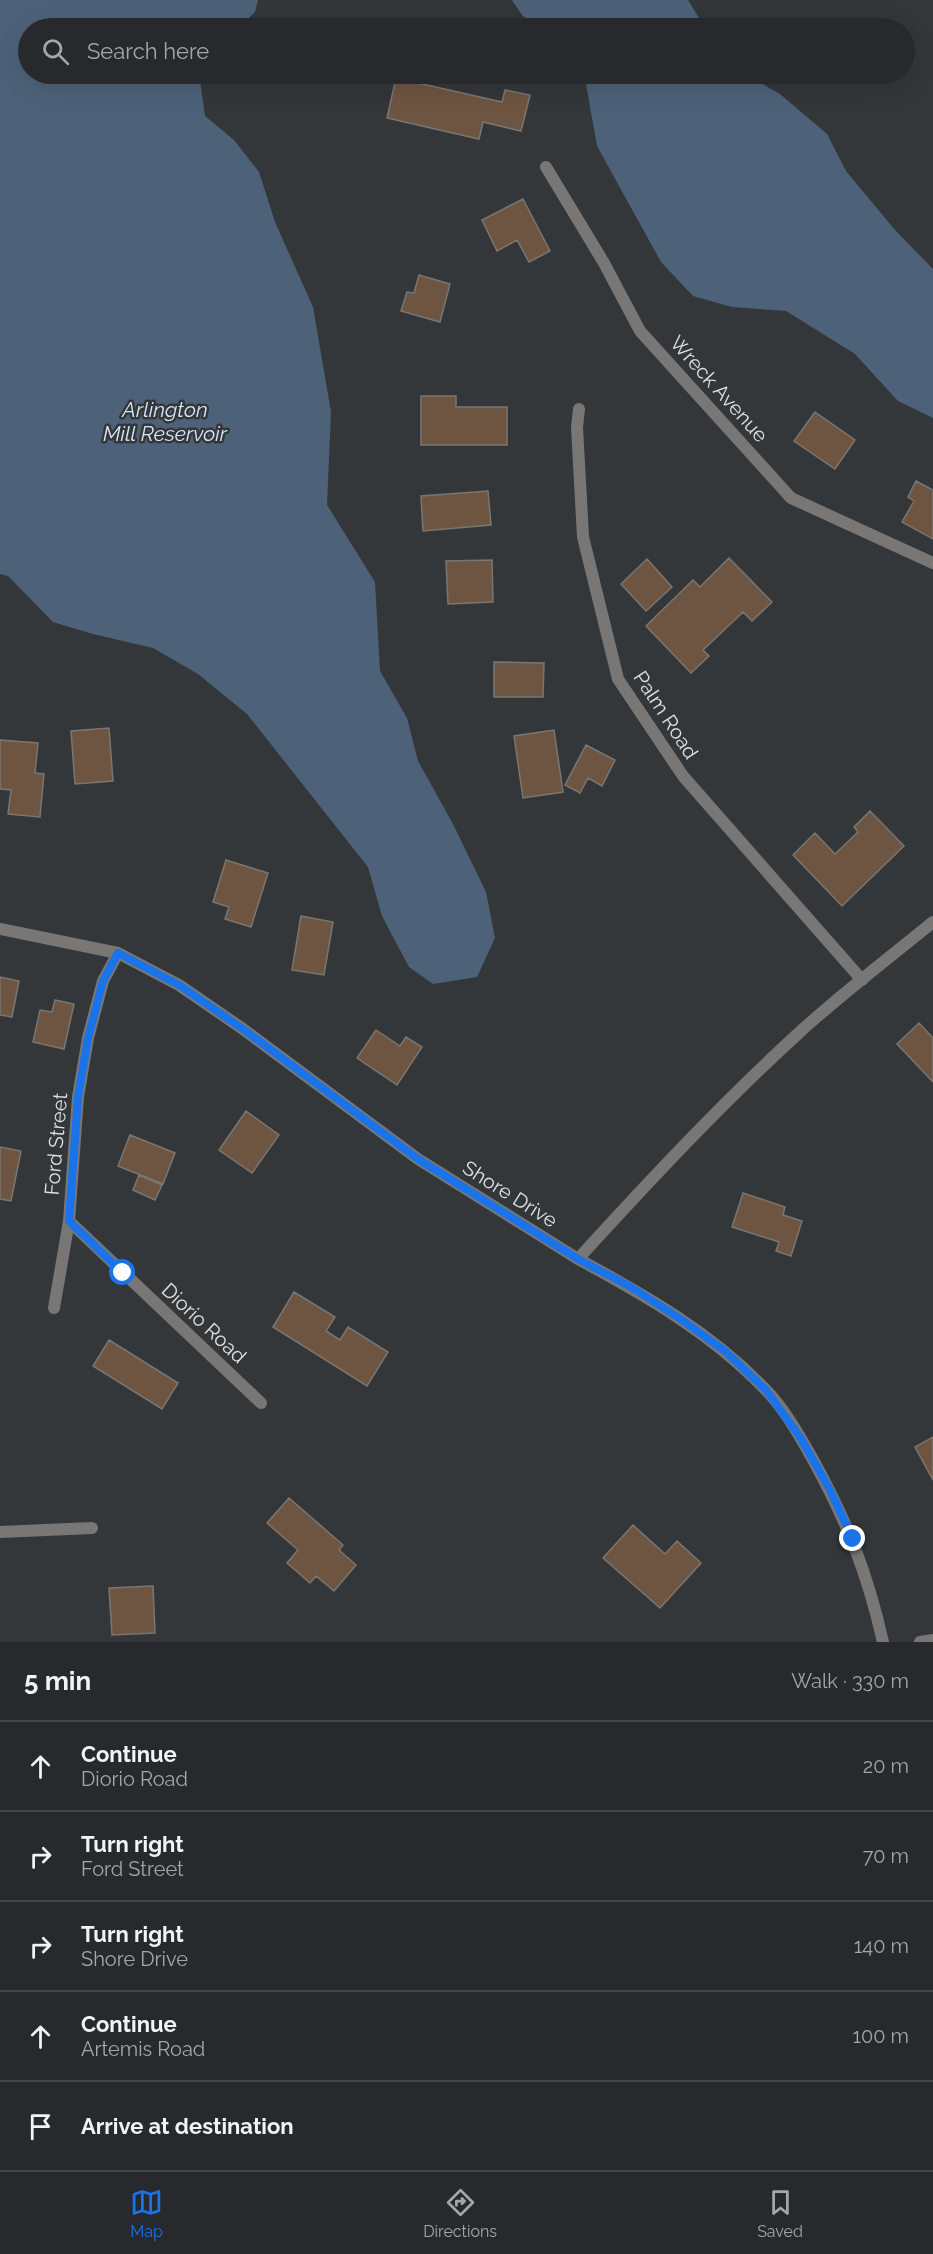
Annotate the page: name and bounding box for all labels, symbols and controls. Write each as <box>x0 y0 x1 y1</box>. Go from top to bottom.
search box <box>18 18 915 84</box>
icon: search <box>39 35 72 68</box>
text: Search here <box>87 38 209 64</box>
street label: Wreck Avenue <box>665 331 773 447</box>
water label: Arlington Mill Reservoir <box>103 397 228 446</box>
street label: Palm Road <box>629 666 703 764</box>
street label: Ford Street <box>40 1091 72 1196</box>
street label: Shore Drive <box>458 1155 562 1233</box>
route start <box>109 1259 135 1285</box>
street label: Diorio Road <box>157 1278 251 1368</box>
route end <box>839 1525 865 1551</box>
text: 5 min <box>24 1666 91 1696</box>
text: Walk · 330 m <box>791 1669 909 1693</box>
text: Continue <box>81 1741 177 1767</box>
icon: ahead <box>24 1750 57 1783</box>
text: 20 m <box>863 1754 909 1778</box>
text: Diorio Road <box>81 1767 188 1791</box>
text: Turn right <box>81 1831 184 1857</box>
icon: right <box>24 1840 57 1873</box>
text: 70 m <box>863 1844 909 1868</box>
text: Ford Street <box>81 1857 184 1881</box>
text: Turn right <box>81 1921 184 1947</box>
icon: right <box>24 1930 57 1963</box>
text: 140 m <box>854 1934 909 1958</box>
text: Shore Drive <box>81 1947 188 1971</box>
text: Continue <box>81 2011 177 2037</box>
icon: ahead <box>24 2020 57 2053</box>
text: 100 m <box>852 2024 909 2048</box>
text: Artemis Road <box>81 2037 205 2061</box>
icon: arrive <box>24 2110 57 2143</box>
text: Arrive at destination <box>81 2113 294 2139</box>
tab: Map <box>130 2186 163 2241</box>
tab: Directions <box>423 2186 497 2241</box>
tab: Saved <box>757 2186 803 2241</box>

